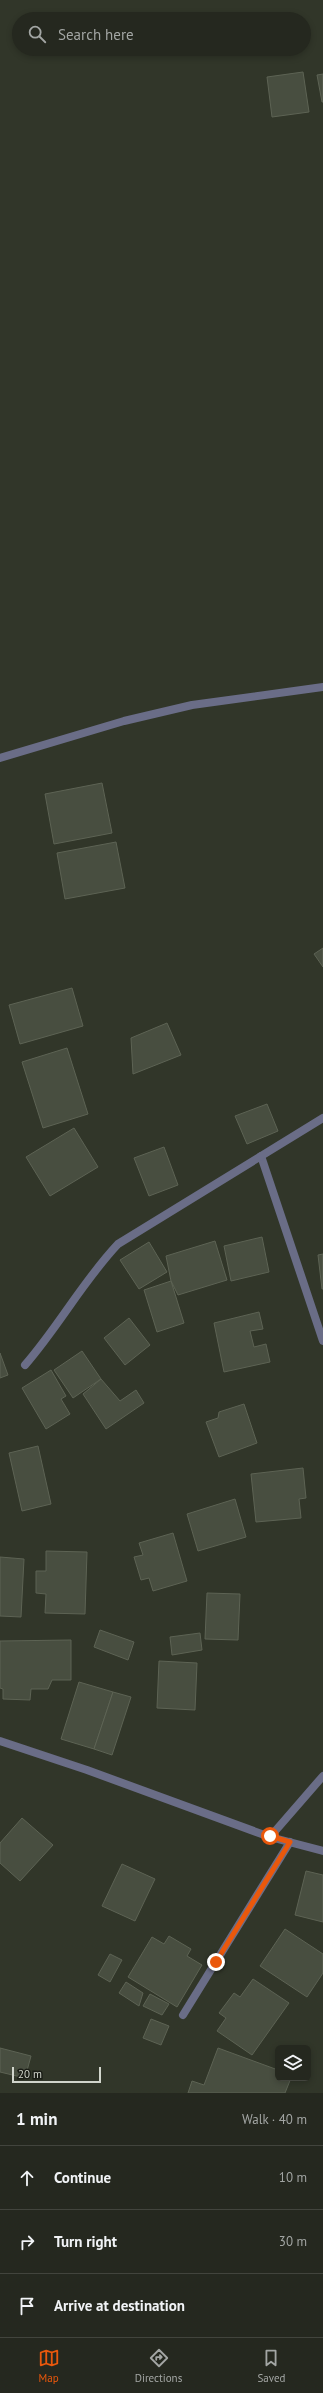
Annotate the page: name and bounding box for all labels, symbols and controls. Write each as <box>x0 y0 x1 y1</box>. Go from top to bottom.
search box <box>12 12 311 56</box>
icon: search <box>26 23 48 45</box>
text: Search here <box>58 25 134 44</box>
route start <box>261 1827 279 1845</box>
route end <box>207 1953 225 1971</box>
map controls <box>275 2045 311 2081</box>
button: layers <box>275 2045 311 2081</box>
scale bar <box>12 2065 101 2084</box>
text: 20 m <box>18 2067 42 2081</box>
text: 1 min <box>16 2108 57 2130</box>
text: Walk · 40 m <box>242 2111 307 2128</box>
icon: ahead <box>16 2167 38 2189</box>
text: Continue <box>54 2168 111 2187</box>
text: 10 m <box>279 2169 307 2186</box>
icon: right <box>16 2231 38 2253</box>
text: Turn right <box>54 2232 117 2251</box>
text: 30 m <box>279 2233 307 2250</box>
icon: arrive <box>16 2295 38 2317</box>
text: Arrive at destination <box>54 2296 185 2315</box>
tab: Map <box>38 2347 60 2385</box>
tab: Directions <box>135 2347 182 2385</box>
tab: Saved <box>257 2347 285 2385</box>

